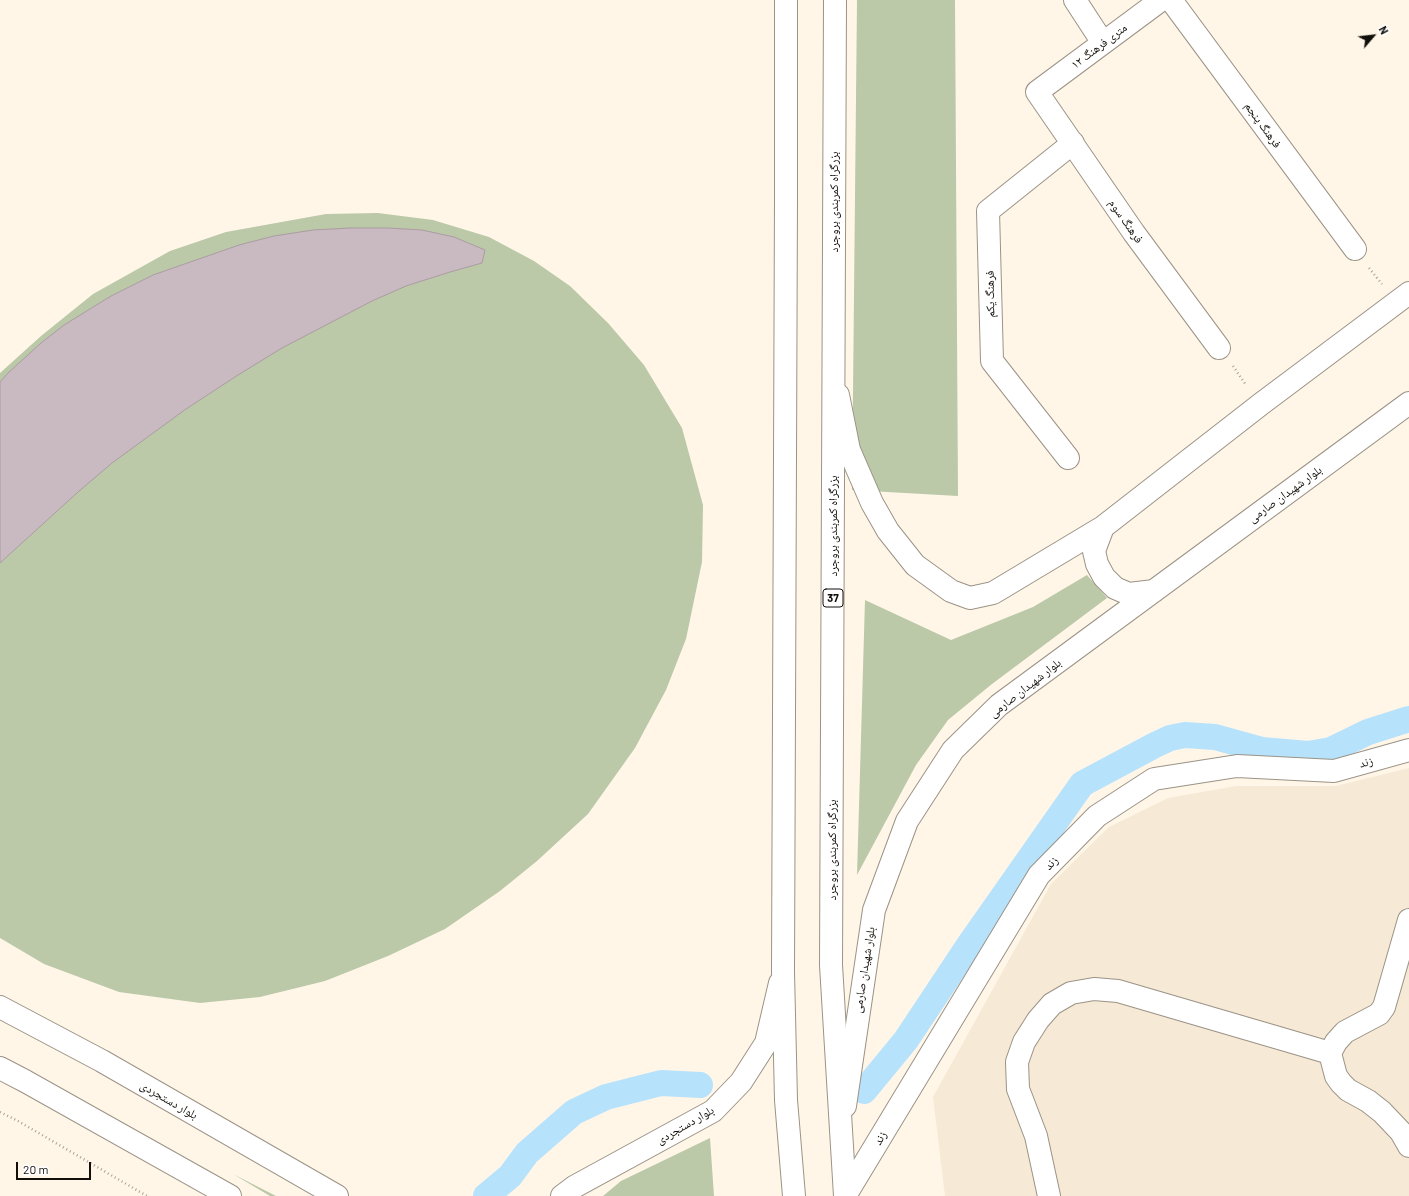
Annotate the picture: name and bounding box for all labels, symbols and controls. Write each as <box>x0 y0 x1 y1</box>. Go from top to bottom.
north arrow <box>1353 16 1393 56</box>
street label: ۱۲ متری فرهنگ <box>1068 20 1130 72</box>
text: N <box>1377 24 1391 36</box>
street label: فرهنگ پنجم <box>1242 99 1284 151</box>
street label: بزرگراه کمربندی بروجرد <box>827 151 841 253</box>
street label: فرهنگ سوم <box>1106 196 1146 246</box>
street label: فرهنگ یکم <box>982 270 998 318</box>
street label: بلوار شهیدان صارمی <box>1245 463 1325 525</box>
street label: بزرگراه کمربندی بروجرد <box>826 475 840 577</box>
road number: 37 <box>823 589 843 607</box>
street label: بلوار شهیدان صارمی <box>986 655 1064 721</box>
street label: زند <box>1358 753 1374 771</box>
street label: بزرگراه کمربندی بروجرد <box>825 799 839 901</box>
street label: زند <box>1041 853 1061 873</box>
street label: بلوار شهیدان صارمی <box>850 926 878 1014</box>
street label: بلوار دستجردی <box>138 1078 200 1122</box>
street label: بلوار دستجردی <box>654 1103 716 1147</box>
street label: زند <box>870 1128 890 1148</box>
scale bar <box>18 1154 93 1180</box>
text: 20 m <box>23 1162 49 1176</box>

